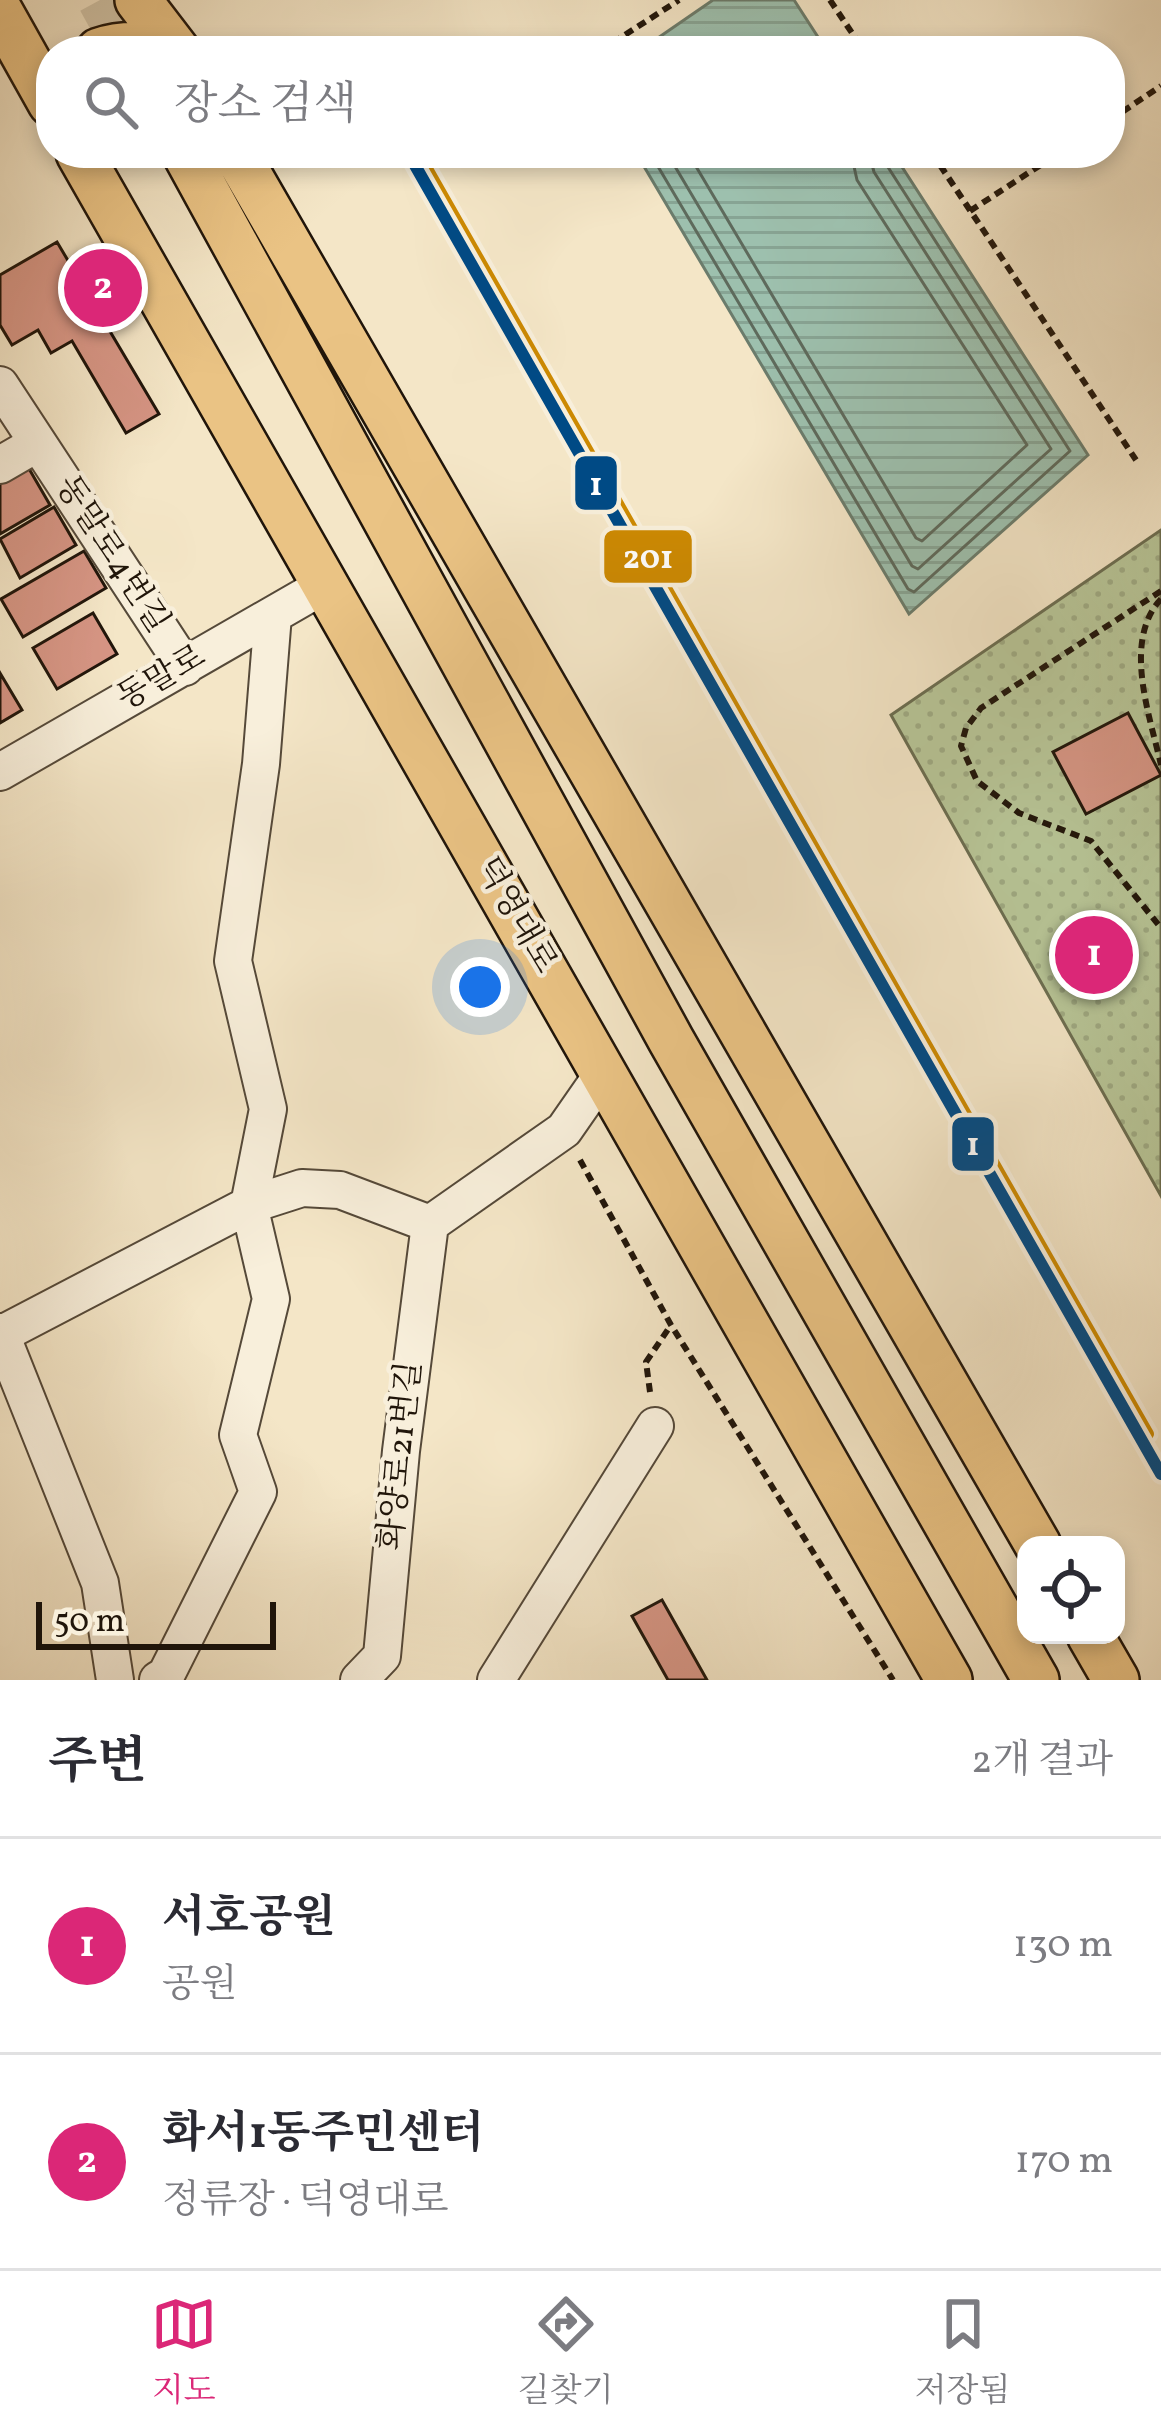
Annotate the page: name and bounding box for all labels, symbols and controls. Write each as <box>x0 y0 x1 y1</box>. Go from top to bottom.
search box <box>36 36 1125 168</box>
icon: search <box>78 69 144 135</box>
text: 장소 검색 <box>174 75 357 138</box>
pin: 2 <box>64 243 142 333</box>
line badge: 1 <box>573 454 619 512</box>
text: 1 <box>589 464 603 510</box>
street label: 동말로4번길 <box>43 467 179 643</box>
line badge: 201 <box>602 528 694 585</box>
text: 201 <box>623 537 673 583</box>
street label: 동말로 <box>109 635 215 723</box>
street label: 덕영대로 <box>463 849 567 983</box>
pin: 1 <box>1055 910 1133 1000</box>
your location <box>450 957 510 1017</box>
line badge: 1 <box>950 1115 996 1173</box>
text: 1 <box>966 1124 980 1170</box>
street label: 화양로21번길 <box>369 1359 435 1553</box>
map controls <box>1017 1536 1125 1644</box>
button: locate <box>1017 1536 1125 1644</box>
scale bar <box>36 1596 276 1649</box>
text: 50 m <box>54 1600 125 1646</box>
text: 주변 <box>48 1728 147 1799</box>
text: 2개 결과 <box>971 1735 1113 1789</box>
text: 서호공원 <box>162 1888 336 1951</box>
text: 1 <box>79 1919 95 1973</box>
text: 130 m <box>1013 1919 1113 1973</box>
text: 공원 <box>162 1959 237 2013</box>
text: 화서1동주민센터 <box>162 2104 484 2167</box>
text: 2 <box>77 2135 97 2189</box>
text: 170 m <box>1015 2135 1113 2189</box>
text: 정류장 · 덕영대로 <box>162 2175 449 2229</box>
tab: 지도 <box>151 2291 217 2416</box>
tab: 길찾기 <box>518 2291 613 2416</box>
tab: 저장됨 <box>915 2291 1010 2416</box>

